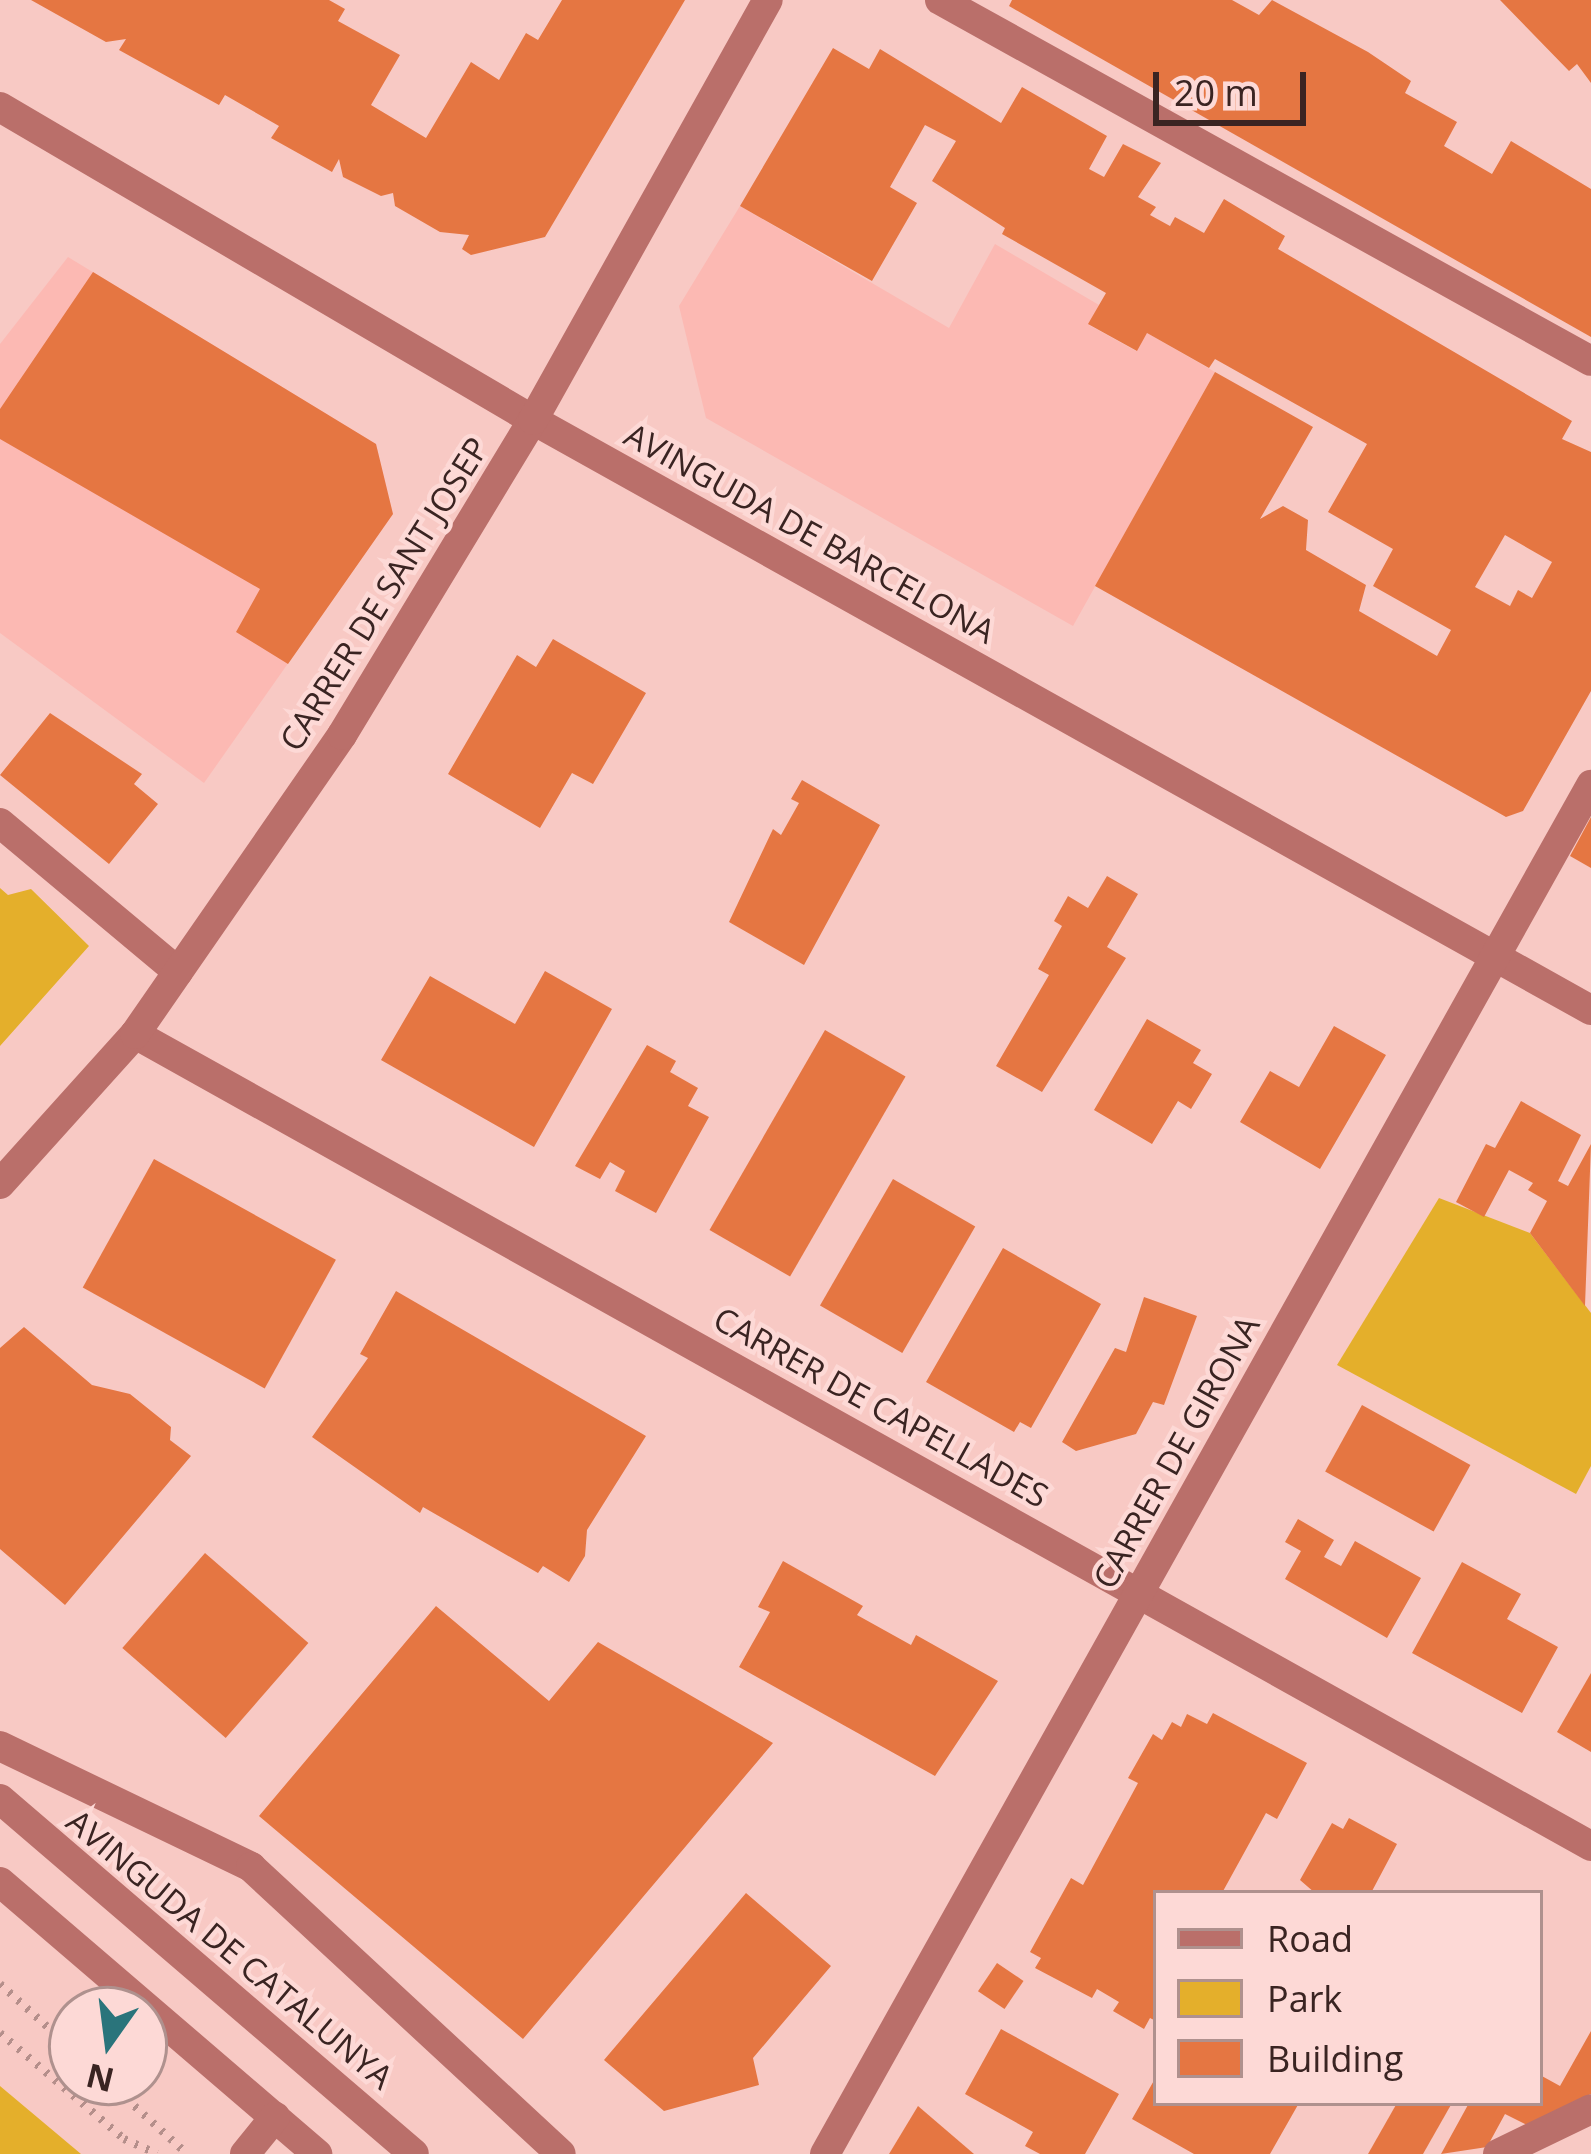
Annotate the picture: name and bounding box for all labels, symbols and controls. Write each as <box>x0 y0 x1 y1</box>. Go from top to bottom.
scale bar <box>1159 48 1312 122</box>
text: 20 m <box>1174 68 1258 117</box>
street label: AVINGUDA DE BARCELONA <box>618 415 1002 651</box>
street label: CARRER DE SANT JOSEP <box>271 430 497 758</box>
street label: CARRER DE CAPELLADES <box>707 1299 1055 1515</box>
street label: CARRER DE GIRONA <box>1085 1309 1267 1595</box>
street label: AVINGUDA DE CATALUNYA <box>59 1801 401 2097</box>
legend <box>1153 1890 1543 2106</box>
text: Road <box>1267 1914 1353 1963</box>
text: Park <box>1267 1974 1342 2023</box>
north arrow <box>48 1986 168 2106</box>
text: Building <box>1267 2034 1403 2083</box>

